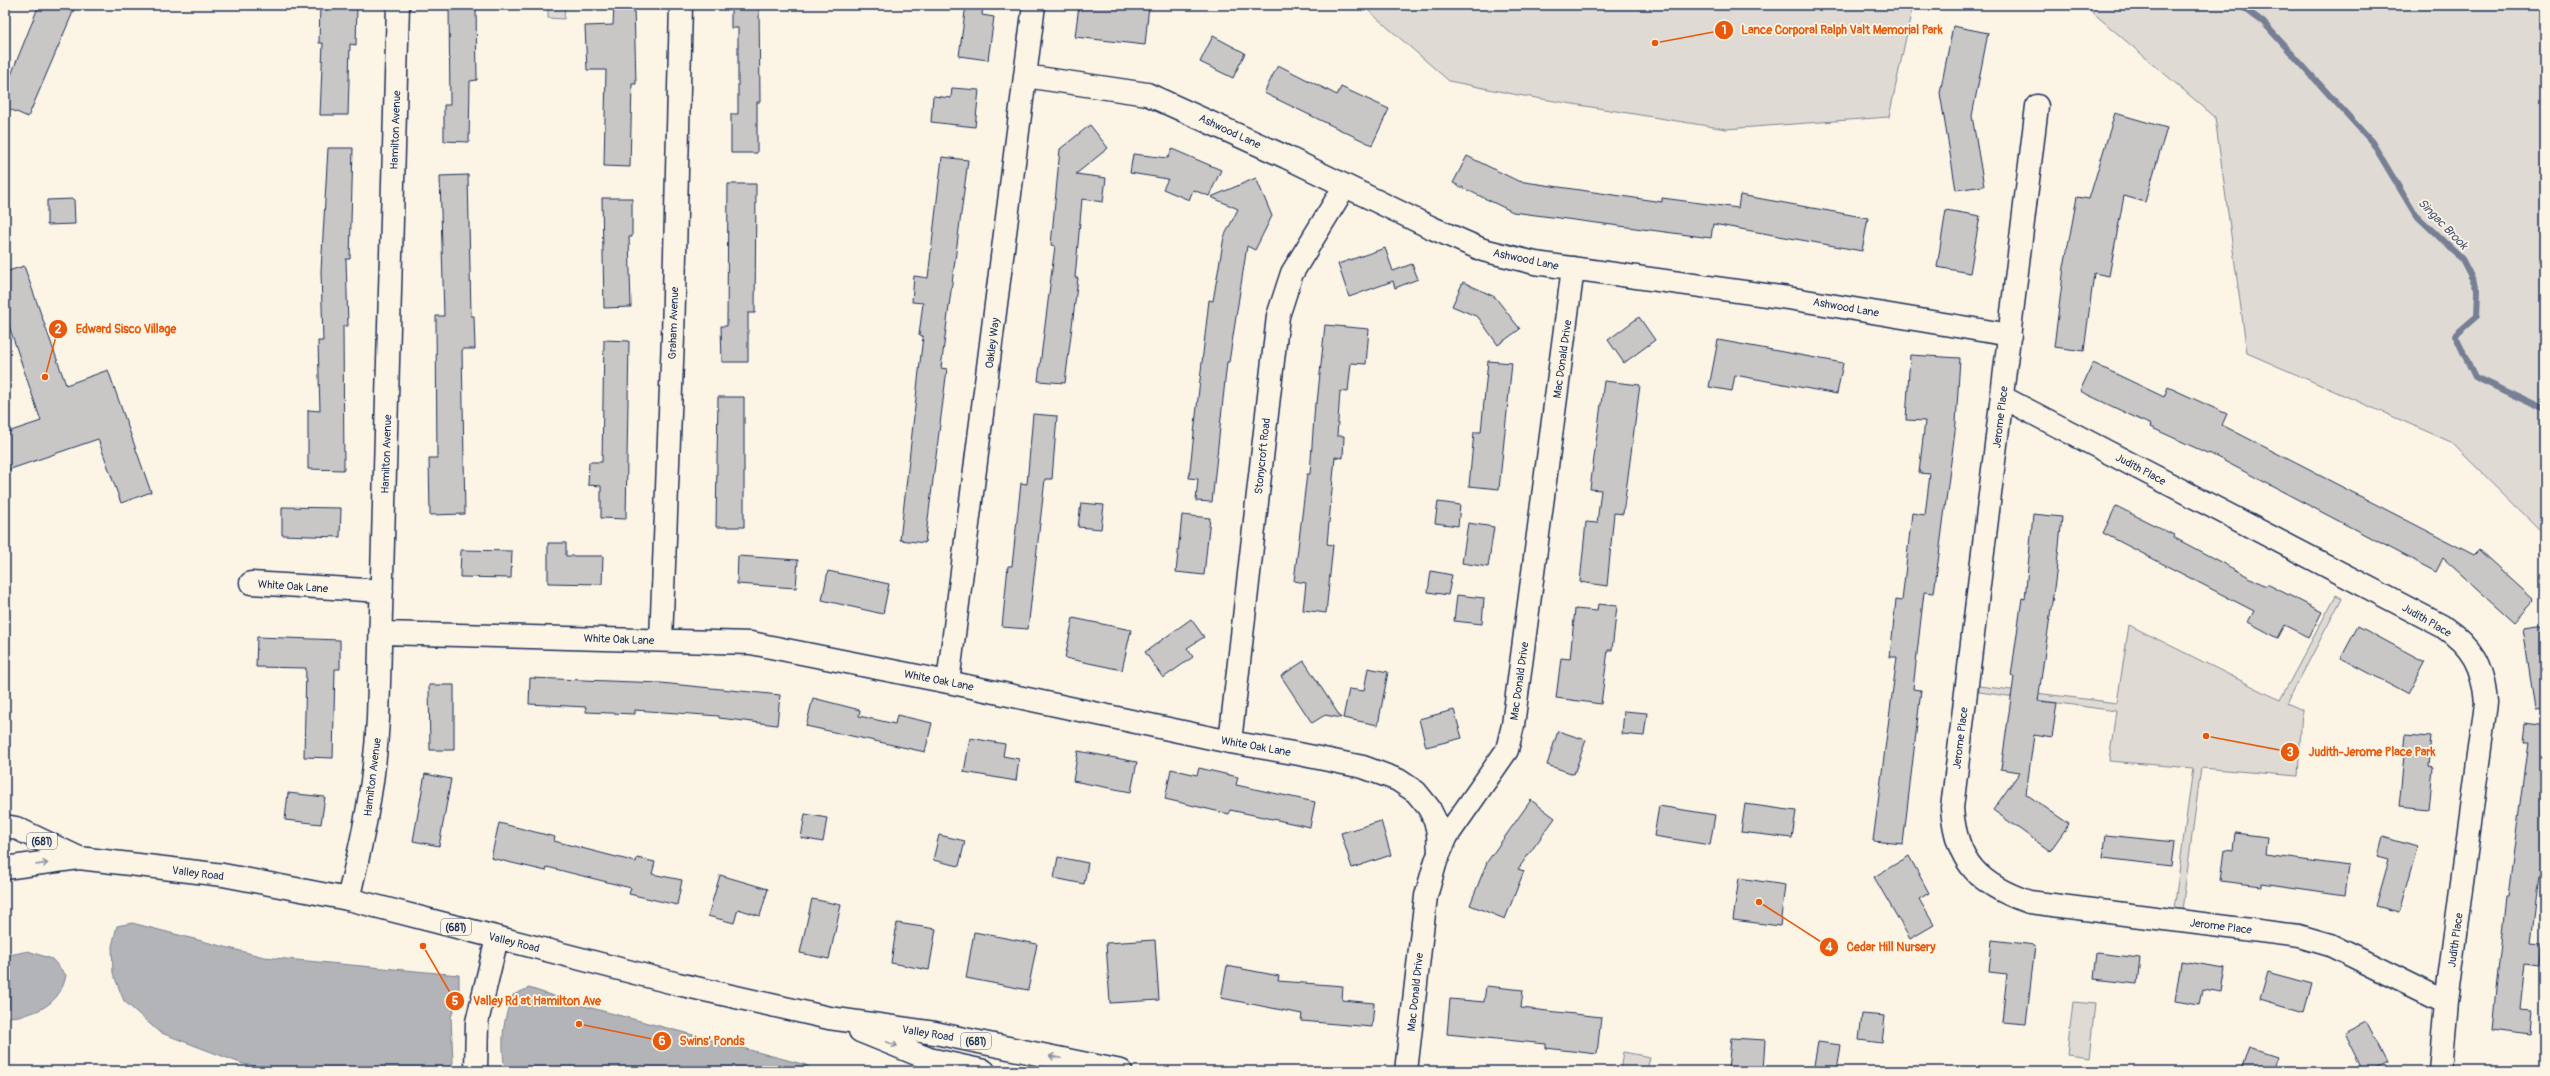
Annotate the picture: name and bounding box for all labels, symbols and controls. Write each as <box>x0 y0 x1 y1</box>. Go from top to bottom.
callout: Lance Corporal Ralph Valt Memorial Park <box>1714 18 1951 42</box>
text: 1 <box>1722 23 1726 38</box>
text: Lance Corporal Ralph Valt Memorial Park <box>1741 23 1944 38</box>
street label: Hamilton Avenue <box>388 90 403 170</box>
street label: Ashwood Lane <box>1197 111 1263 152</box>
water label: Singac Brook <box>2415 196 2471 254</box>
street label: Ashwood Lane <box>1492 246 1561 273</box>
street label: Graham Avenue <box>666 286 681 360</box>
street label: Ashwood Lane <box>1812 295 1881 320</box>
callout: Edward Sisco Village <box>48 317 184 341</box>
street label: Oakley Way <box>983 317 1002 369</box>
street label: Mac Donald Drive <box>1551 319 1575 399</box>
text: 2 <box>55 322 62 337</box>
text: Edward Sisco Village <box>76 322 177 337</box>
street label: Jerome Place <box>1990 385 2011 449</box>
street label: Hamilton Avenue <box>379 414 394 494</box>
street label: Stonycroft Road <box>1252 417 1273 495</box>
street label: Judith Place <box>2113 451 2169 488</box>
street label: White Oak Lane <box>257 578 329 595</box>
street label: Judith Place <box>2400 601 2454 640</box>
street label: White Oak Lane <box>583 632 655 647</box>
street label: Mac Donald Drive <box>1508 641 1532 721</box>
street label: White Oak Lane <box>903 667 975 694</box>
street label: Jerome Place <box>1950 706 1971 770</box>
street label: White Oak Lane <box>1220 734 1292 759</box>
street label: Hamilton Avenue <box>361 736 384 817</box>
callout: Judith-Jerome Place Park <box>2280 740 2443 764</box>
text: 3 <box>2287 745 2294 760</box>
text: Judith-Jerome Place Park <box>2308 745 2437 760</box>
road number: (681) <box>27 833 57 849</box>
one-way arrow <box>35 860 48 868</box>
street label: Valley Road <box>171 864 225 883</box>
street label: Judith Place <box>2445 911 2466 968</box>
street label: Jerome Place <box>2189 916 2253 937</box>
road number: (681) <box>441 919 471 935</box>
street label: Valley Road <box>487 930 541 955</box>
callout: Cedar Hill Nursery <box>1819 935 1944 959</box>
text: 4 <box>1825 940 1833 955</box>
text: Cedar Hill Nursery <box>1847 940 1936 955</box>
street label: Mac Donald Drive <box>1405 952 1426 1032</box>
callout: Valley Rd at Hamilton Ave <box>445 989 609 1013</box>
text: 5 <box>452 994 459 1009</box>
text: Valley Rd at Hamilton Ave <box>473 994 602 1009</box>
street label: Valley Road <box>901 1023 955 1044</box>
callout: Swins' Ponds <box>652 1029 753 1053</box>
road number: (681) <box>961 1033 991 1049</box>
text: 6 <box>659 1034 666 1049</box>
text: Swins' Ponds <box>680 1034 745 1049</box>
one-way arrow <box>885 1040 897 1048</box>
one-way arrow <box>1049 1053 1062 1061</box>

